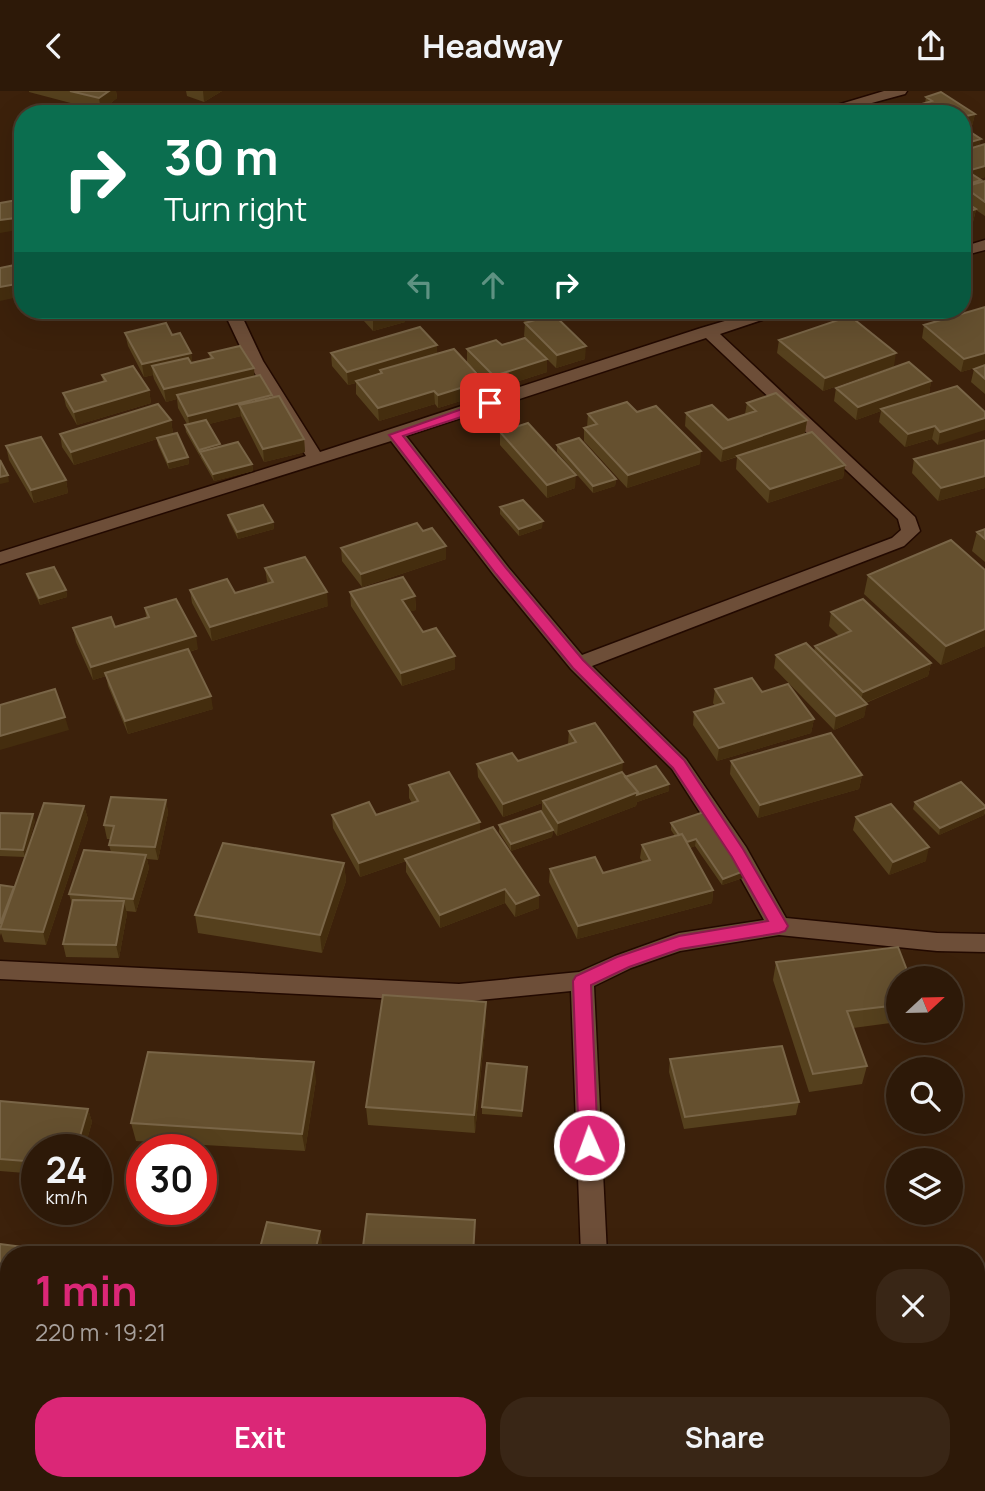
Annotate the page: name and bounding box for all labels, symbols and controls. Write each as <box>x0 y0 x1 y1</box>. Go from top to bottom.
text: Headway <box>422 24 563 68</box>
icon: back <box>35 27 73 65</box>
icon: share <box>912 27 950 65</box>
text: 30 m <box>164 123 279 190</box>
icon: right <box>49 133 140 224</box>
text: Turn right <box>164 187 307 231</box>
icon: left <box>401 266 439 304</box>
icon: ahead <box>474 266 512 304</box>
icon: right <box>547 266 585 304</box>
pin <box>460 373 520 433</box>
icon: arrive <box>471 384 509 422</box>
north arrow <box>886 966 962 1043</box>
map controls <box>886 966 963 1225</box>
button: search <box>886 1057 963 1134</box>
position arrow <box>552 1108 626 1182</box>
speed limit sign: 30 <box>126 1134 217 1225</box>
text: 24 <box>46 1146 87 1194</box>
button: layers <box>886 1148 963 1225</box>
text: km/h <box>46 1185 87 1209</box>
text: 1 min <box>35 1261 138 1319</box>
button: close <box>876 1269 950 1343</box>
text: 220 m · 19:21 <box>35 1316 166 1348</box>
button: Exit <box>35 1397 486 1477</box>
button: Share <box>500 1397 950 1477</box>

